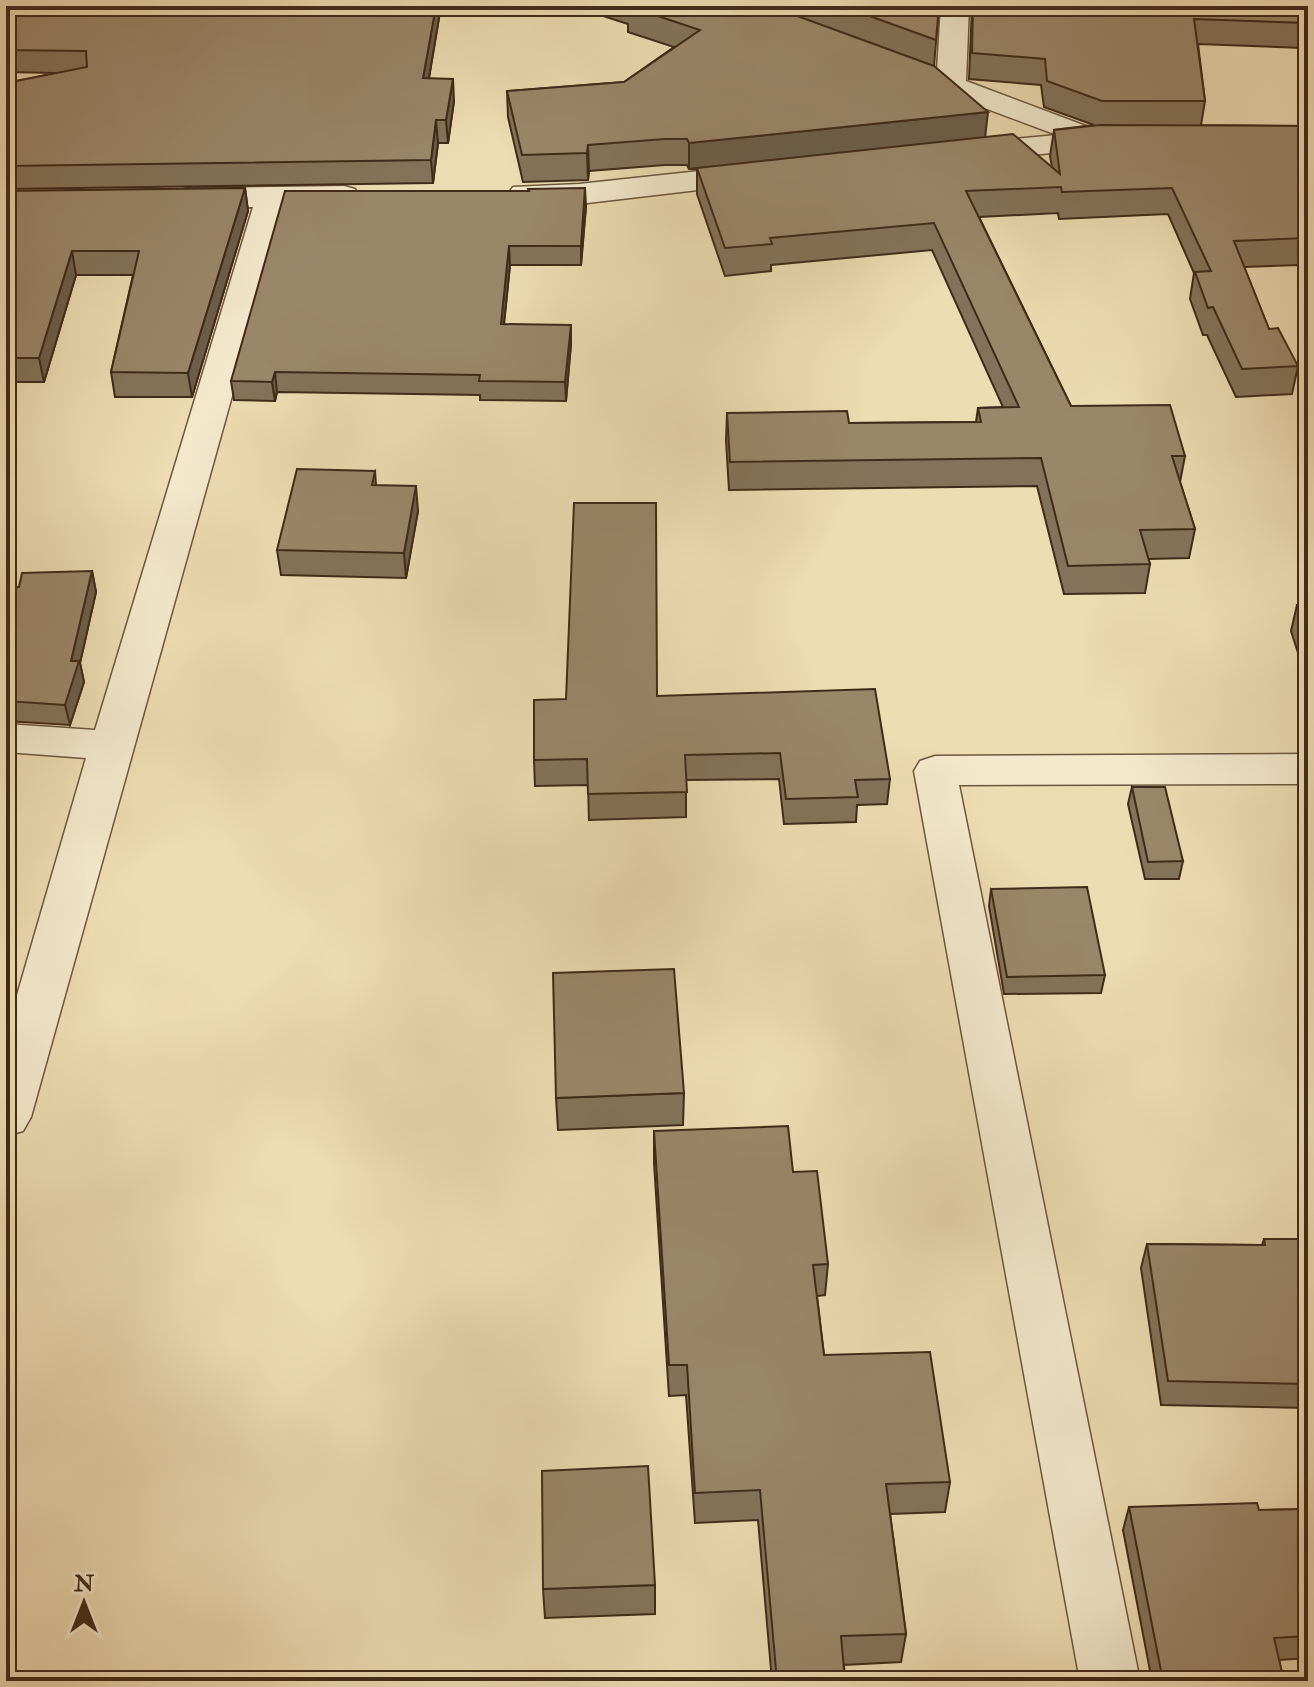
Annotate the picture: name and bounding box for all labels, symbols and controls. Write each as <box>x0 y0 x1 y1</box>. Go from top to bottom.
north arrow <box>44 1563 124 1643</box>
text: N <box>73 1570 94 1598</box>

